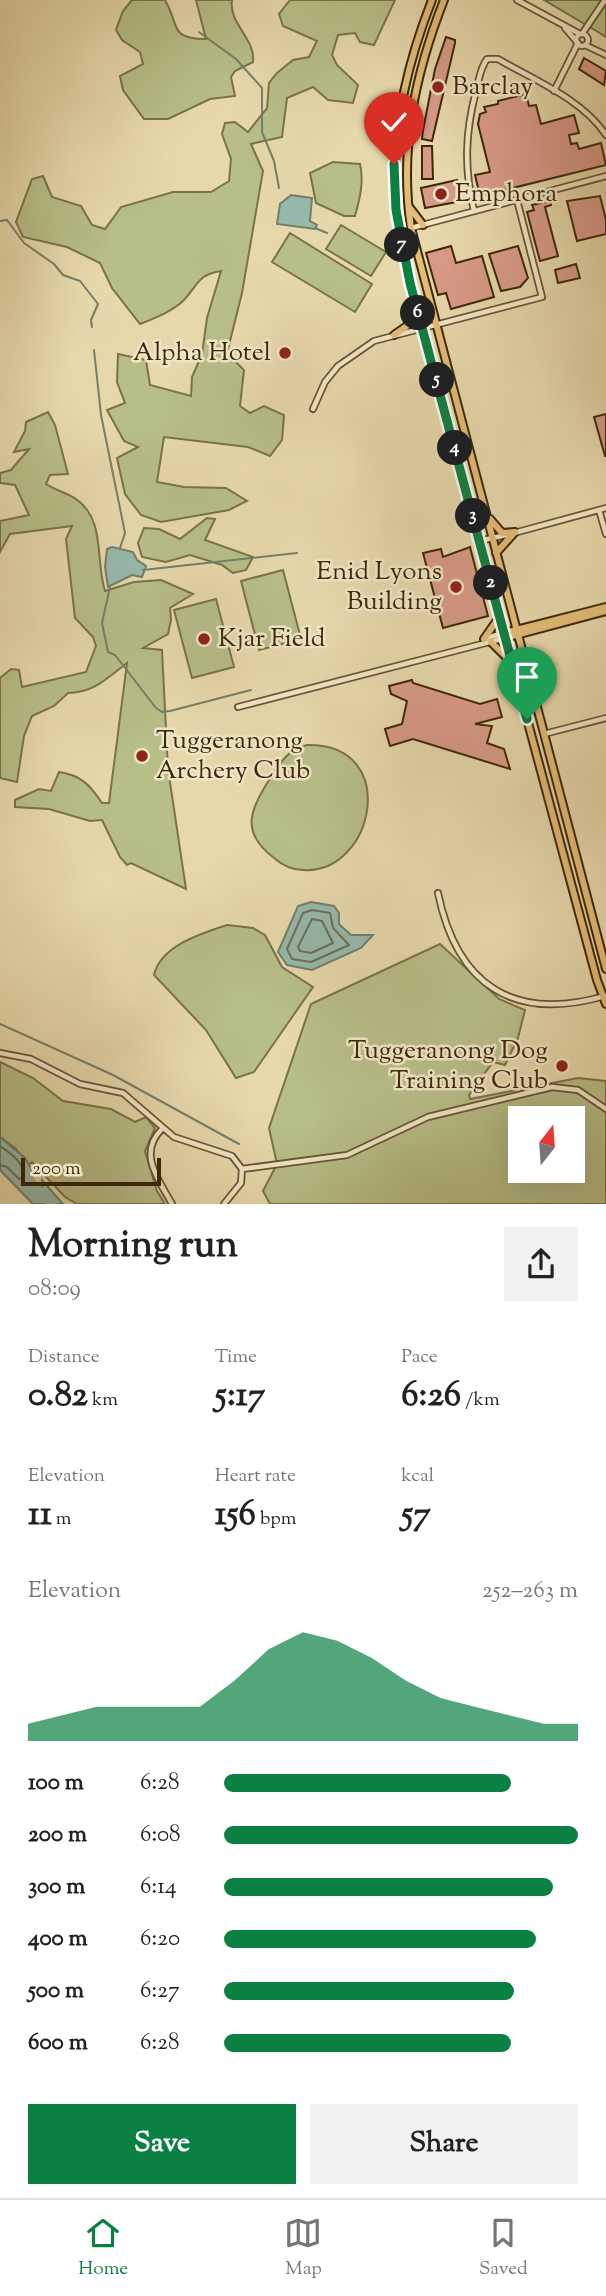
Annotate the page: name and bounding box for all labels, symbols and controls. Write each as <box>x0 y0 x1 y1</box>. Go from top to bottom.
place label: Barclay <box>452 69 533 106</box>
marker: Barclay <box>430 79 446 95</box>
pin <box>364 92 424 164</box>
icon: check <box>375 103 413 141</box>
place label: Emphora <box>455 176 557 213</box>
marker: Emphora <box>433 186 449 202</box>
pin: 7 <box>384 228 420 262</box>
text: 7 <box>397 231 406 258</box>
pin: 6 <box>400 296 436 330</box>
text: 6 <box>413 299 422 326</box>
place label: Alpha Hotel <box>133 335 271 372</box>
marker: Alpha Hotel <box>277 345 293 361</box>
pin: 5 <box>420 362 454 398</box>
text: 5 <box>433 366 440 393</box>
pin: 4 <box>438 430 472 466</box>
text: 4 <box>450 434 459 461</box>
pin: 3 <box>456 498 490 534</box>
text: 3 <box>469 502 476 529</box>
place label: Enid Lyons Building <box>316 554 442 621</box>
pin: 2 <box>474 566 508 600</box>
text: 2 <box>486 569 495 596</box>
marker: Enid Lyons Building <box>448 579 464 595</box>
place label: Kjar Field <box>218 621 326 658</box>
marker: Kjar Field <box>196 631 212 647</box>
pin <box>497 647 557 719</box>
icon: arrive <box>508 658 546 696</box>
place label: Tuggeranong Archery Club <box>156 723 310 790</box>
marker: Tuggeranong Archery Club <box>134 748 150 764</box>
place label: Tuggeranong Dog Training Club <box>348 1033 548 1100</box>
marker: Tuggeranong Dog Training Club <box>554 1058 570 1074</box>
north arrow <box>508 1106 584 1183</box>
map controls <box>508 1106 585 1183</box>
scale bar <box>21 1155 161 1187</box>
text: 200 m <box>32 1156 81 1183</box>
text: Morning run <box>28 1220 238 1274</box>
button: share <box>504 1227 578 1301</box>
text: 08:09 <box>28 1273 81 1306</box>
text: Distance <box>28 1344 100 1371</box>
text: Time <box>215 1344 257 1371</box>
text: Pace <box>401 1344 438 1371</box>
text: 0.82 <box>28 1371 88 1422</box>
text: 5:17 <box>215 1371 265 1422</box>
text: 6:26 <box>401 1371 461 1422</box>
text: km <box>88 1387 118 1414</box>
text: /km <box>461 1387 500 1414</box>
text: Elevation <box>28 1463 105 1490</box>
text: Heart rate <box>215 1463 296 1490</box>
text: kcal <box>401 1463 434 1490</box>
text: 11 <box>28 1490 52 1541</box>
text: 156 <box>215 1490 256 1541</box>
text: 57 <box>401 1490 431 1541</box>
text: m <box>52 1506 72 1533</box>
text: bpm <box>256 1506 296 1533</box>
text: Elevation <box>28 1575 121 1608</box>
text: 252–263 m <box>482 1575 578 1608</box>
text: 100 m <box>28 1767 84 1800</box>
text: 6:28 <box>140 1767 179 1800</box>
text: 200 m <box>28 1819 87 1852</box>
text: 6:08 <box>140 1819 181 1852</box>
text: 300 m <box>28 1871 85 1904</box>
text: 6:14 <box>140 1871 177 1904</box>
text: 400 m <box>28 1923 88 1956</box>
text: 6:20 <box>140 1923 180 1956</box>
text: 500 m <box>28 1975 84 2008</box>
text: 6:27 <box>140 1975 179 2008</box>
text: 600 m <box>28 2027 88 2060</box>
text: 6:28 <box>140 2027 179 2060</box>
button: Save <box>28 2104 296 2184</box>
button: Share <box>310 2104 578 2184</box>
tab: Home <box>78 2214 128 2283</box>
tab: Map <box>284 2214 322 2283</box>
tab: Saved <box>479 2214 528 2283</box>

